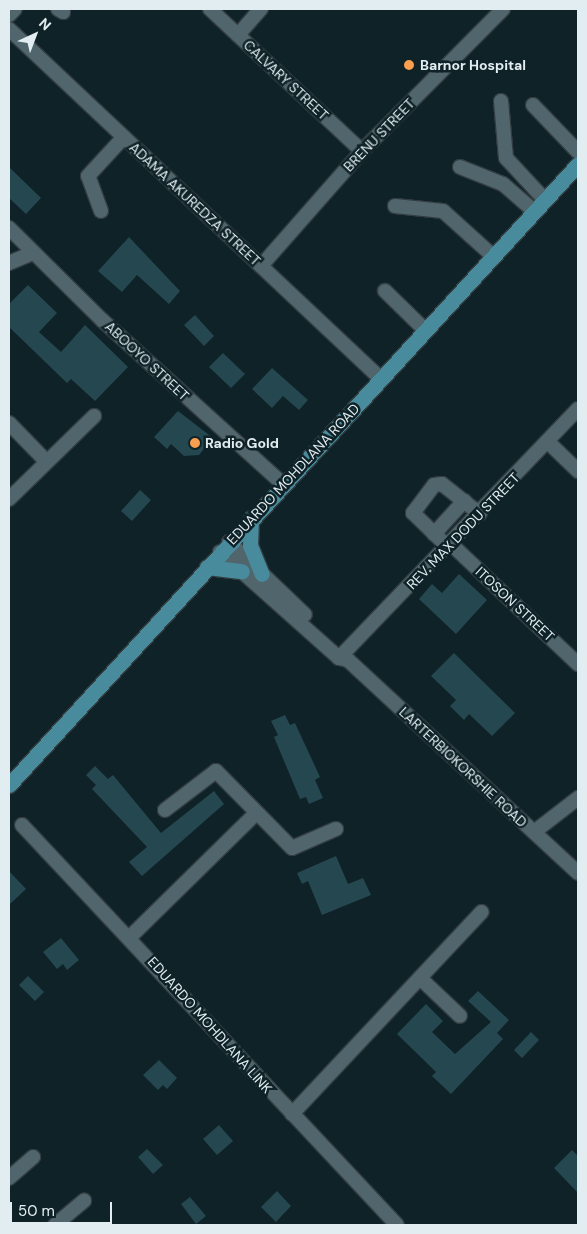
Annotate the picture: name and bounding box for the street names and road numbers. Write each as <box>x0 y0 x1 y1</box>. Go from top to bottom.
street label: CALVARY STREET <box>240 36 332 124</box>
street label: BRENU STREET <box>340 95 418 175</box>
street label: ADAMA AKUREDZA STREET <box>126 139 264 269</box>
street label: ABOOYO STREET <box>102 318 192 404</box>
street label: EDUARDO MOHDLANA ROAD <box>223 400 363 548</box>
street label: REV. MAX DODU STREET <box>403 469 523 593</box>
street label: ITOSON STREET <box>472 563 558 645</box>
street label: LARTERBIOKORSHIE ROAD <box>396 703 530 831</box>
street label: EDUARDO MOHDLANA LINK <box>144 953 276 1097</box>

